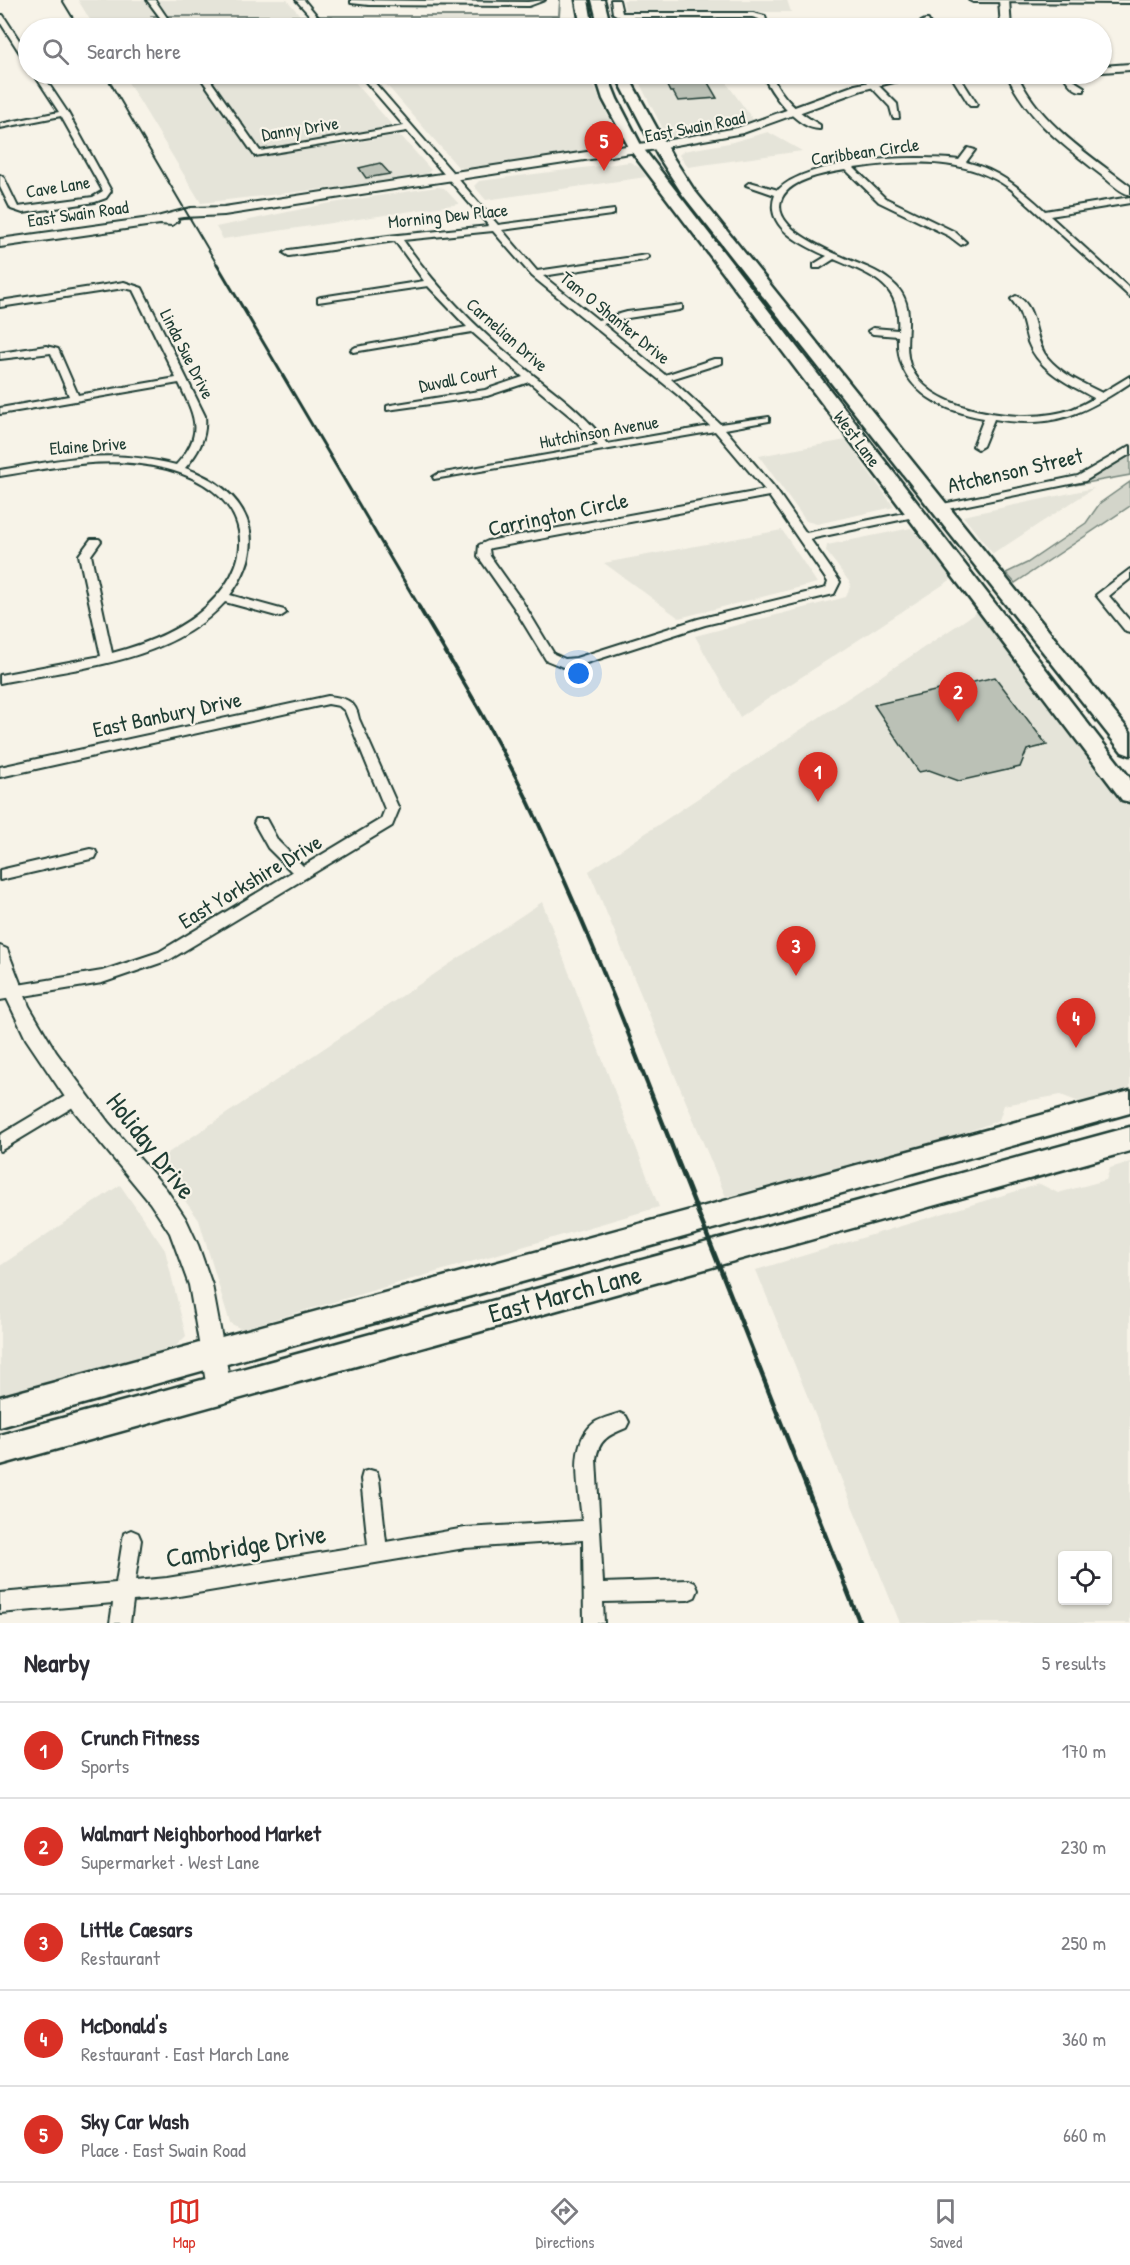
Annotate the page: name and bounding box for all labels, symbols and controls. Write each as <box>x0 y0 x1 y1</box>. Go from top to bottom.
search box <box>18 18 1112 84</box>
icon: search <box>39 35 72 68</box>
text: Search here <box>87 36 181 66</box>
street label: East Swain Road <box>643 105 747 148</box>
street label: Danny Drive <box>260 110 340 147</box>
pin: 5 <box>584 122 624 171</box>
street label: Caribbean Circle <box>809 132 921 171</box>
street label: Cave Lane <box>24 169 92 204</box>
street label: East Swain Road <box>26 194 130 233</box>
street label: Morning Dew Place <box>387 197 509 234</box>
street label: Tam O Shanter Drive <box>555 265 676 370</box>
street label: Carnelian Drive <box>461 292 554 377</box>
street label: Linda Sue Drive <box>154 305 221 403</box>
street label: Duvall Court <box>417 359 500 398</box>
street label: West Lane <box>828 405 887 472</box>
street label: Hutchinson Avenue <box>537 409 660 454</box>
street label: Elaine Drive <box>49 430 127 461</box>
street label: Atchenson Street <box>944 440 1086 500</box>
street label: Carrington Circle <box>485 484 631 543</box>
your location <box>564 659 593 688</box>
pin: 2 <box>938 672 978 722</box>
street label: East Banbury Drive <box>90 684 244 744</box>
pin: 1 <box>798 752 838 802</box>
street label: East Yorkshire Drive <box>173 826 327 936</box>
pin: 3 <box>776 926 816 976</box>
pin: 4 <box>1056 998 1096 1048</box>
street label: Holiday Drive <box>98 1085 205 1207</box>
street label: East March Lane <box>484 1255 645 1331</box>
street label: Cambridge Drive <box>163 1515 329 1576</box>
map controls <box>1058 1551 1112 1605</box>
button: locate <box>1058 1551 1112 1605</box>
text: Nearby <box>24 1645 90 1680</box>
text: 5 results <box>1042 1649 1106 1676</box>
text: Crunch Fitness <box>81 1722 200 1752</box>
text: 1 <box>40 1737 47 1764</box>
text: 170 m <box>1062 1737 1106 1764</box>
text: Sports <box>81 1752 129 1779</box>
text: Walmart Neighborhood Market <box>81 1818 321 1848</box>
text: 2 <box>39 1833 48 1860</box>
text: 230 m <box>1061 1833 1106 1860</box>
text: Supermarket · West Lane <box>81 1848 260 1875</box>
text: Little Caesars <box>81 1914 192 1944</box>
text: 3 <box>39 1929 48 1956</box>
text: 250 m <box>1061 1929 1106 1956</box>
text: Restaurant <box>81 1944 160 1971</box>
text: McDonald's <box>81 2010 167 2040</box>
text: 4 <box>40 2025 47 2052</box>
text: 360 m <box>1062 2025 1106 2052</box>
text: Restaurant · East March Lane <box>81 2040 289 2067</box>
text: Sky Car Wash <box>81 2106 189 2136</box>
text: 5 <box>39 2121 48 2148</box>
text: 660 m <box>1063 2121 1106 2148</box>
text: Place · East Swain Road <box>81 2136 246 2163</box>
tab: Map <box>168 2195 201 2253</box>
tab: Directions <box>536 2195 594 2253</box>
tab: Saved <box>929 2195 962 2253</box>

